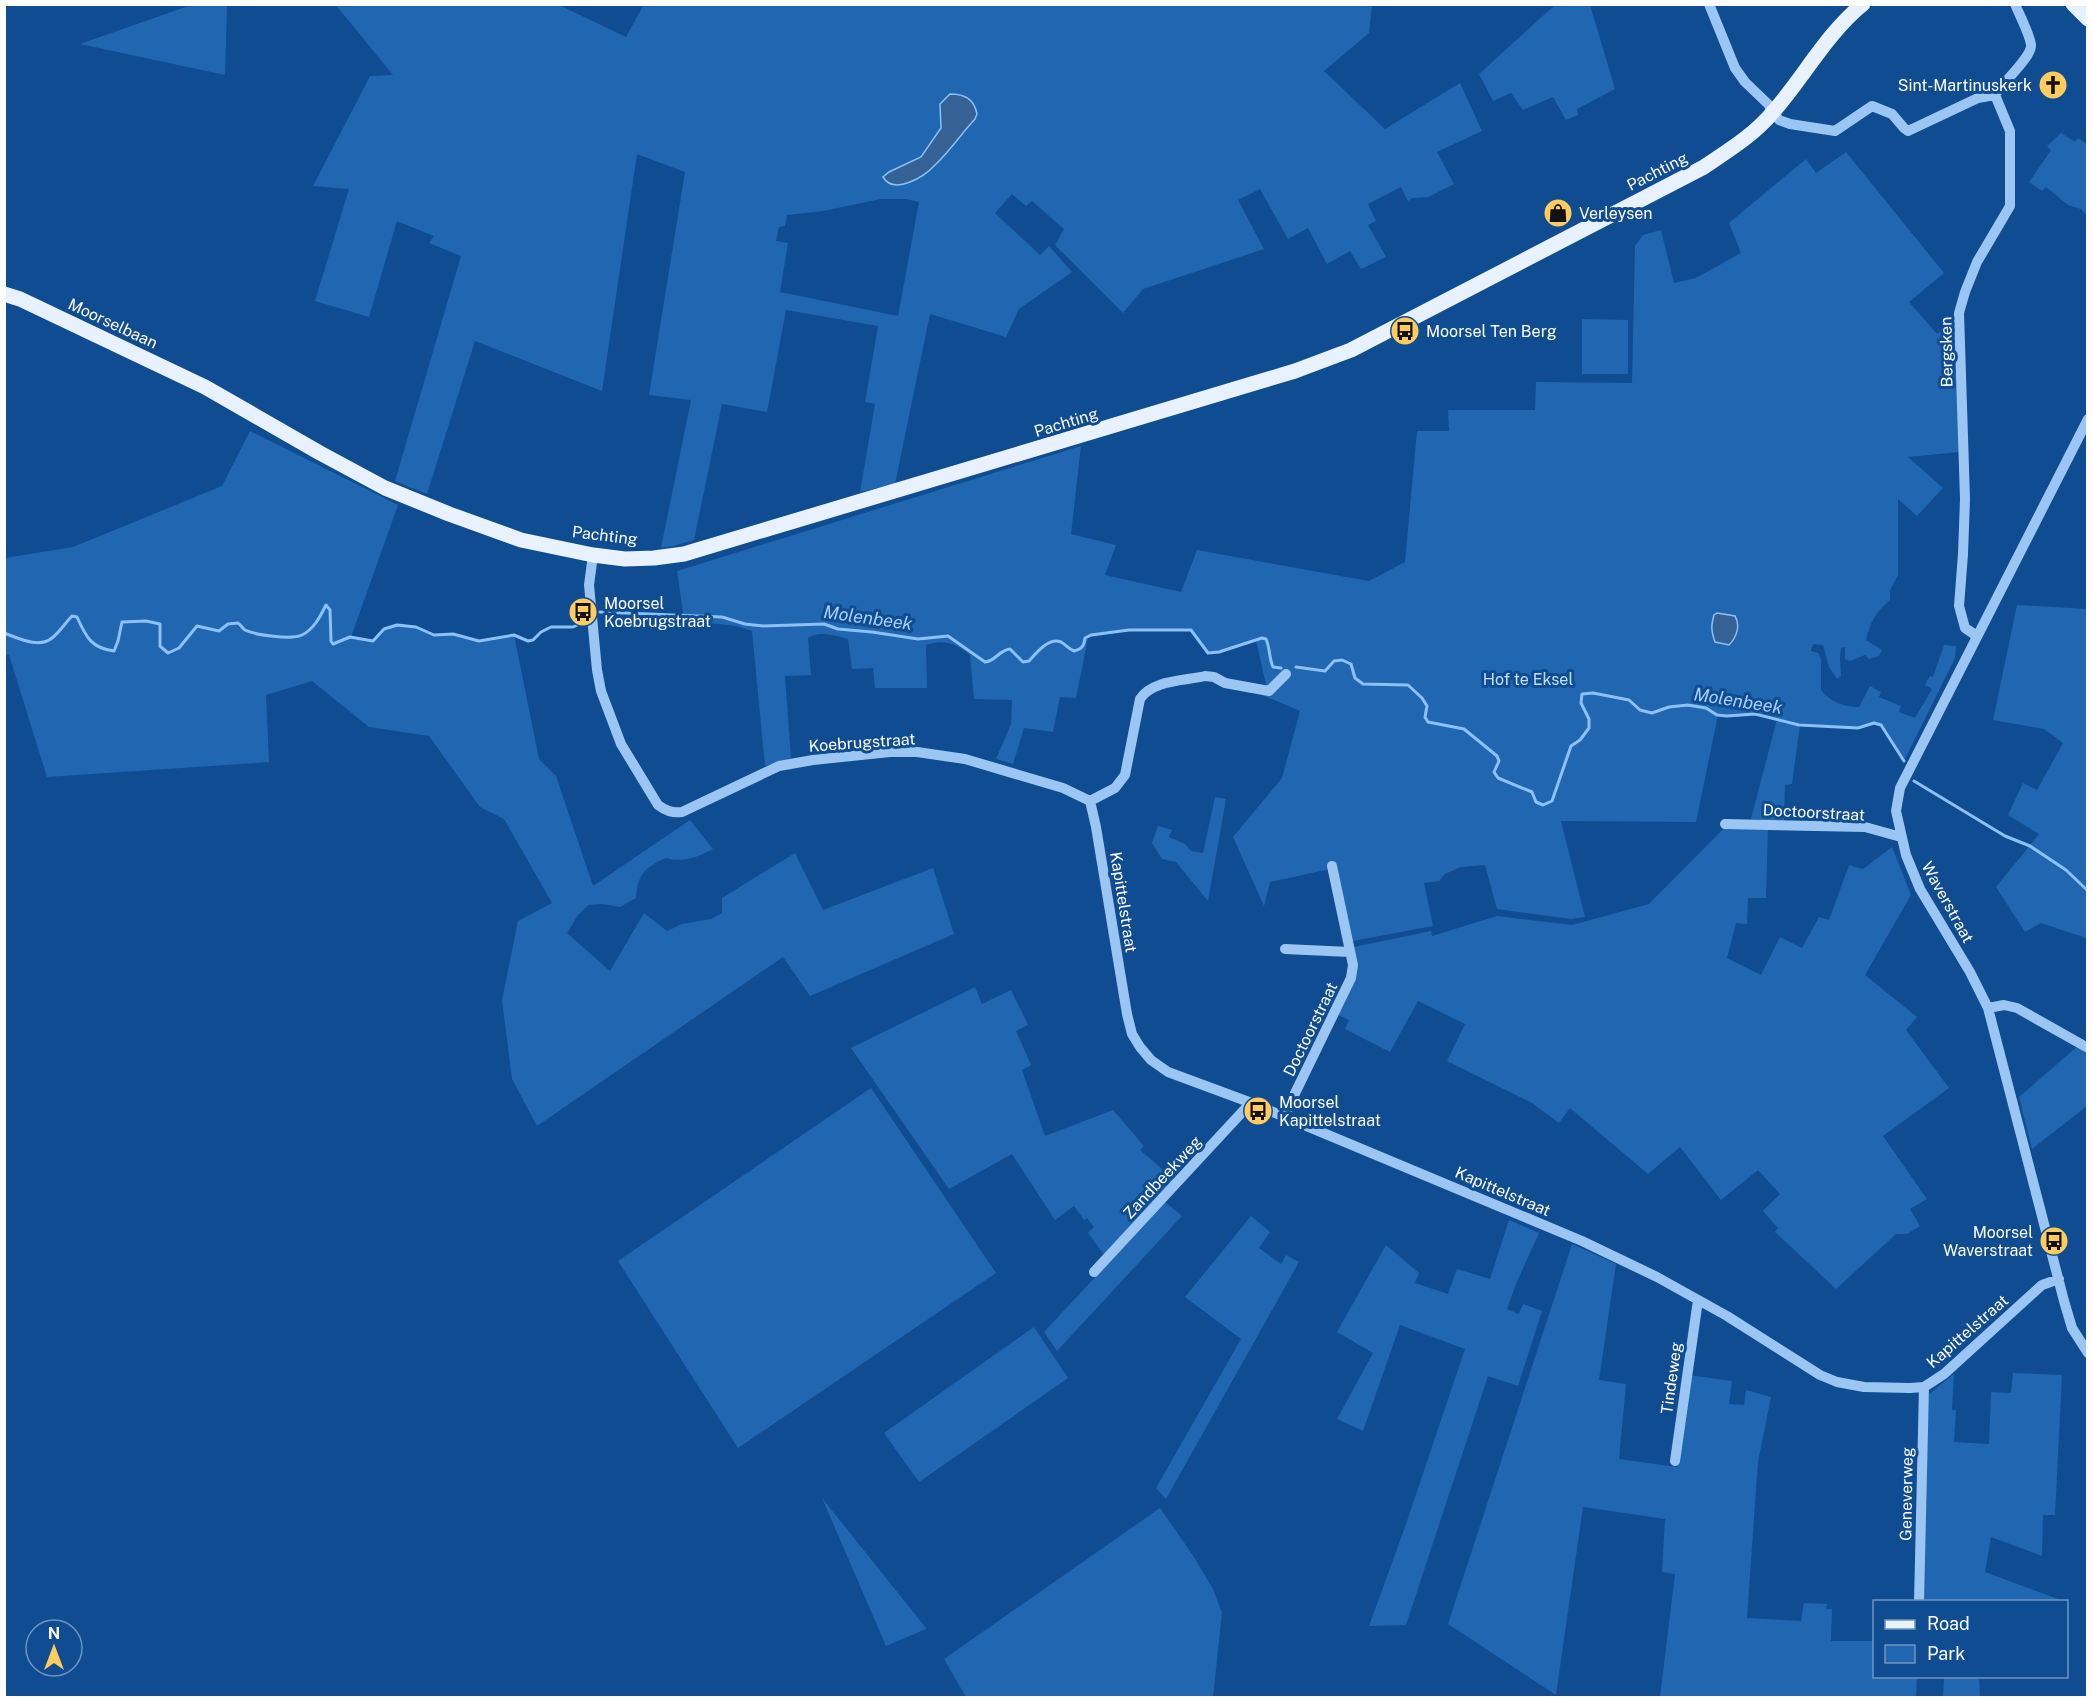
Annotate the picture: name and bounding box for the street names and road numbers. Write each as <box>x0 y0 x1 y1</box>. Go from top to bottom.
street label: Pachting <box>1624 148 1691 195</box>
street label: Moorselbaan <box>65 294 161 352</box>
street label: Bergsken <box>1936 317 1957 387</box>
street label: Pachting <box>1032 404 1100 441</box>
street label: Pachting <box>571 522 639 549</box>
street label: Koebrugstraat <box>808 729 916 756</box>
street label: Doctoorstraat <box>1762 800 1866 825</box>
street label: Kapittelstraat <box>1106 850 1141 954</box>
street label: Waverstraat <box>1917 858 1978 946</box>
street label: Doctoorstraat <box>1279 979 1341 1079</box>
street label: Zandbeekweg <box>1119 1132 1206 1223</box>
street label: Kapittelstraat <box>1452 1163 1553 1220</box>
street label: Kapittelstraat <box>1923 1291 2012 1372</box>
street label: Tindeweg <box>1657 1341 1686 1415</box>
street label: Geneverweg <box>1896 1447 1917 1541</box>

